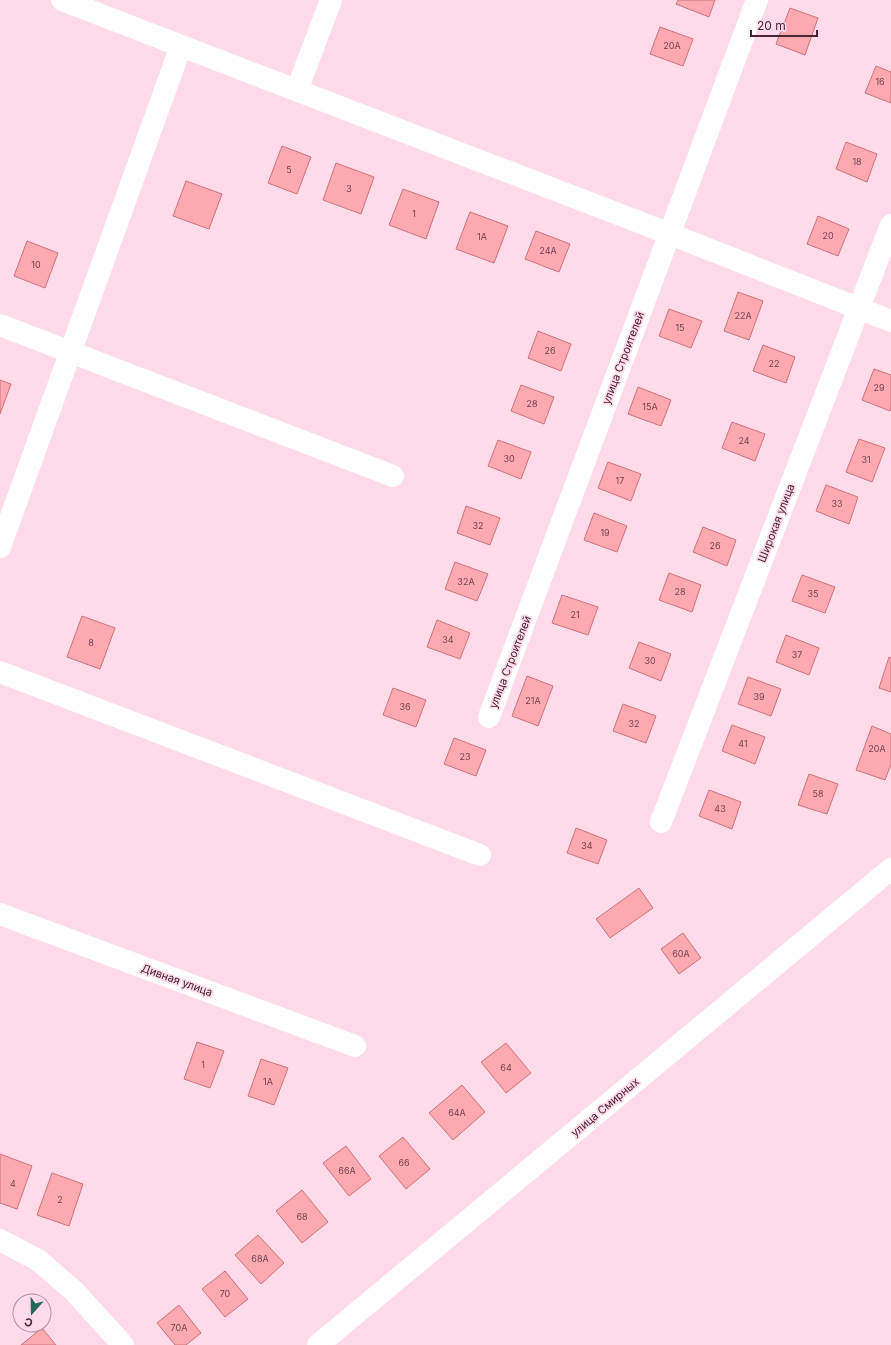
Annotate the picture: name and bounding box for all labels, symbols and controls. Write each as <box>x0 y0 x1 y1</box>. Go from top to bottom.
scale bar <box>751 12 817 38</box>
text: 20 m <box>757 18 786 33</box>
house number: 20А <box>663 40 681 51</box>
house number: 16 <box>875 76 885 87</box>
house number: 18 <box>852 156 862 167</box>
house number: 5 <box>286 164 292 175</box>
house number: 3 <box>346 183 352 194</box>
house number: 1 <box>412 208 416 219</box>
house number: 20 <box>822 230 834 241</box>
house number: 1А <box>477 231 487 242</box>
house number: 24А <box>539 245 557 256</box>
house number: 10 <box>31 259 41 270</box>
street label: улица Строителей <box>599 310 647 406</box>
house number: 22А <box>734 310 752 321</box>
house number: 15 <box>675 322 685 333</box>
house number: 26 <box>544 345 556 356</box>
house number: 22 <box>769 358 779 369</box>
house number: 29 <box>873 382 885 393</box>
house number: 28 <box>526 398 538 409</box>
house number: 15А <box>642 401 658 412</box>
house number: 24 <box>738 435 750 446</box>
house number: 30 <box>503 453 515 464</box>
house number: 31 <box>861 454 871 465</box>
house number: 17 <box>616 475 624 486</box>
street label: Широкая улица <box>755 482 797 564</box>
house number: 33 <box>831 498 843 509</box>
house number: 32 <box>472 520 484 531</box>
house number: 19 <box>600 527 610 538</box>
house number: 26 <box>709 540 721 551</box>
house number: 32А <box>457 576 475 587</box>
house number: 28 <box>674 586 686 597</box>
house number: 35 <box>807 588 819 599</box>
house number: 21 <box>570 609 580 620</box>
street label: улица Строителей <box>486 614 534 710</box>
house number: 34 <box>442 634 454 645</box>
house number: 8 <box>88 637 94 648</box>
house number: 37 <box>792 649 802 660</box>
house number: 30 <box>644 655 656 666</box>
house number: 39 <box>753 691 765 702</box>
house number: 21А <box>525 695 541 706</box>
house number: 36 <box>399 701 411 712</box>
house number: 32 <box>628 718 640 729</box>
house number: 41 <box>738 738 748 749</box>
house number: 20А <box>868 743 886 754</box>
house number: 23 <box>459 751 471 762</box>
house number: 58 <box>812 788 824 799</box>
house number: 43 <box>714 803 726 814</box>
house number: 34 <box>581 840 593 851</box>
house number: 60А <box>672 948 690 959</box>
street label: Дивная улица <box>139 961 215 999</box>
house number: 1 <box>201 1059 205 1070</box>
house number: 64 <box>500 1062 512 1073</box>
street label: улица Смирных <box>568 1074 642 1140</box>
house number: 1А <box>263 1076 273 1087</box>
house number: 64А <box>448 1107 466 1118</box>
house number: 66 <box>398 1157 410 1168</box>
house number: 66А <box>338 1165 356 1176</box>
house number: 4 <box>10 1178 16 1189</box>
house number: 2 <box>57 1194 63 1205</box>
house number: 68 <box>296 1211 308 1222</box>
house number: 68А <box>251 1253 269 1264</box>
house number: 70 <box>220 1288 231 1299</box>
north arrow <box>12 1293 52 1333</box>
text: С <box>22 1314 35 1330</box>
house number: 70А <box>171 1322 187 1333</box>

